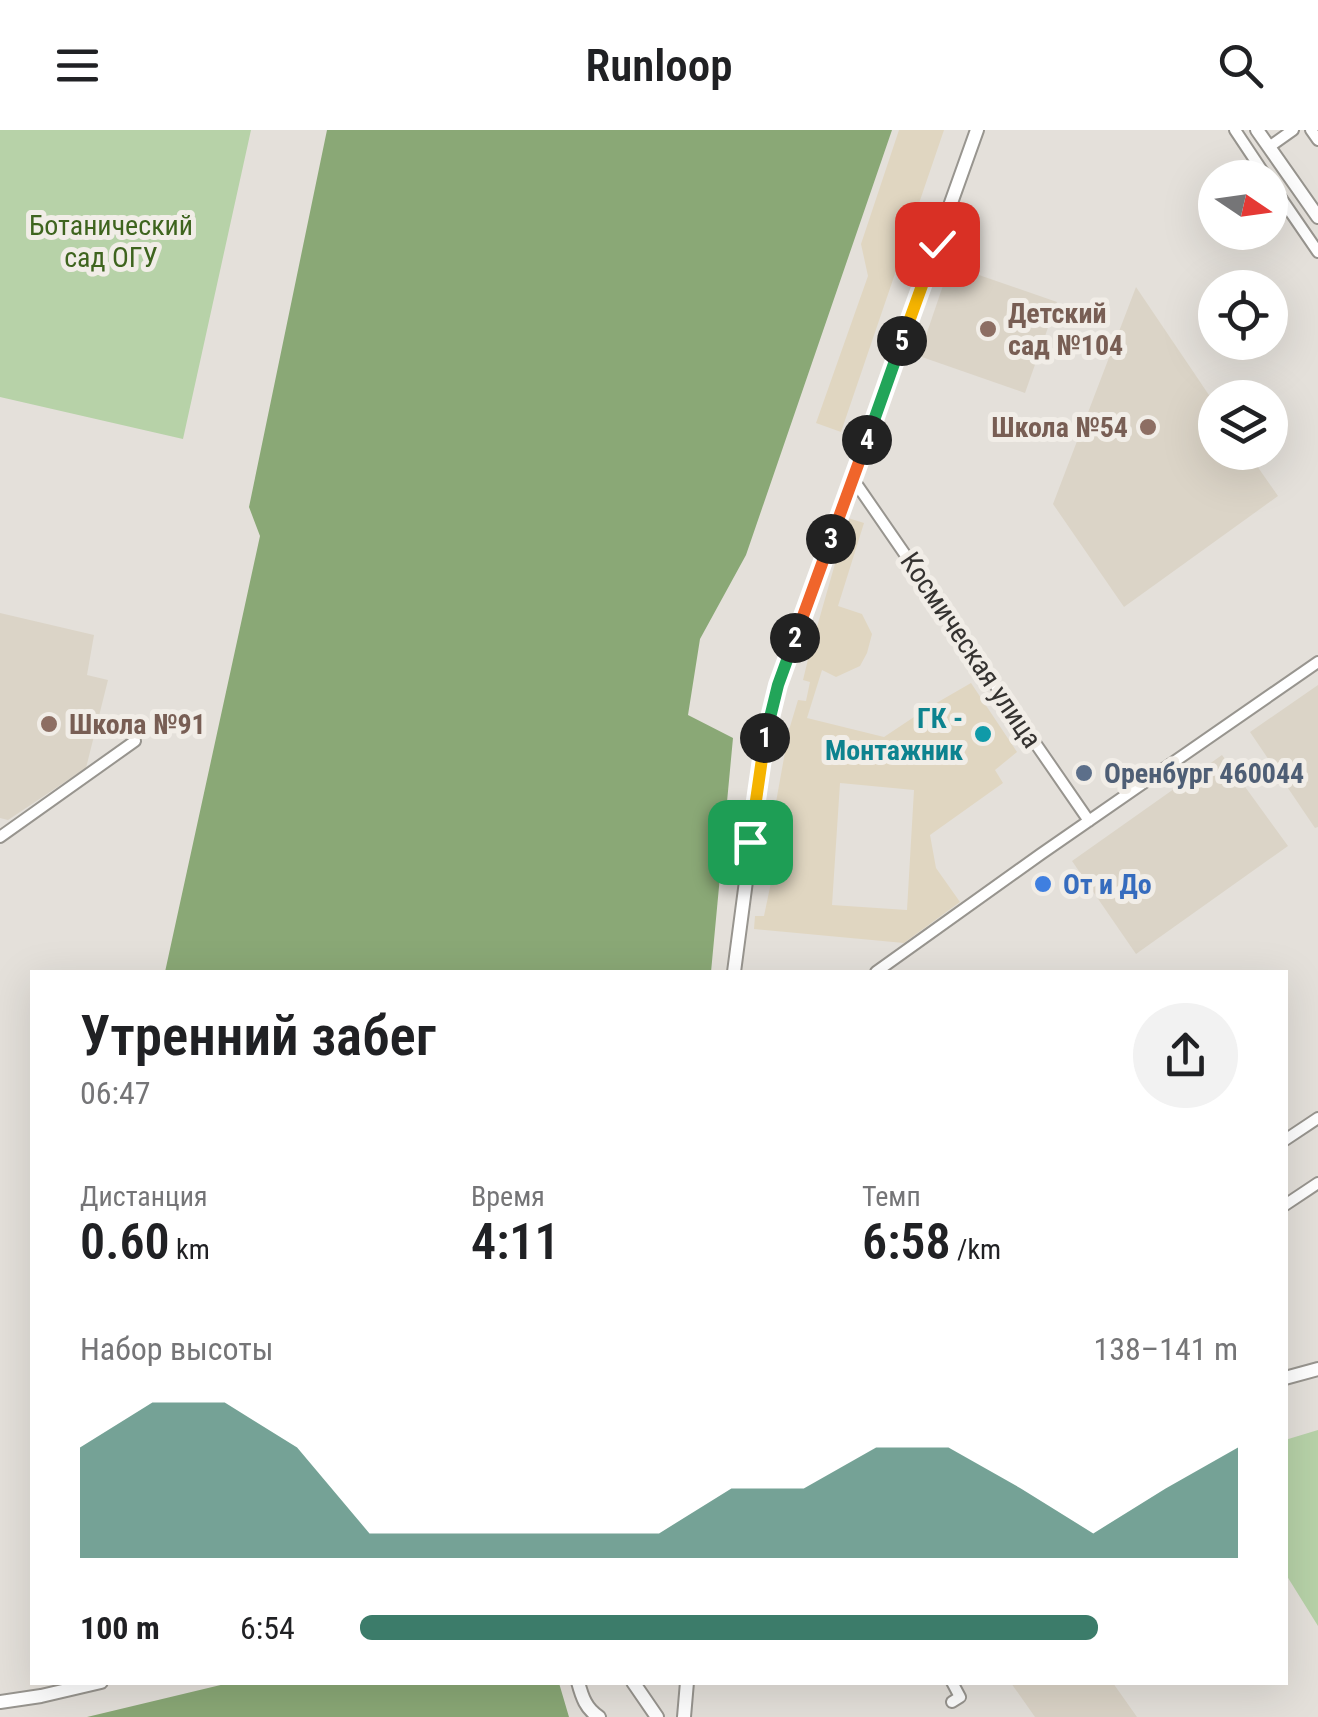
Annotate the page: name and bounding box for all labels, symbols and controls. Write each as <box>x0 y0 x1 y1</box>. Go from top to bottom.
icon: menu <box>50 38 105 93</box>
icon: search <box>1213 38 1268 93</box>
text: Runloop <box>586 39 733 92</box>
north arrow <box>1198 160 1288 250</box>
map controls <box>1198 160 1288 470</box>
pin <box>895 202 980 287</box>
park label: Ботанический сад ОГУ <box>29 209 193 274</box>
icon: check <box>910 217 965 272</box>
button: locate <box>1198 270 1288 360</box>
place label: Детский сад №104 <box>1008 297 1123 362</box>
pin: 5 <box>877 316 927 366</box>
marker: Детский сад №104 <box>977 318 999 340</box>
text: 5 <box>895 324 909 357</box>
button: layers <box>1198 380 1288 470</box>
place label: Школа №54 <box>991 411 1128 444</box>
pin: 4 <box>842 415 892 465</box>
marker: Школа №54 <box>1137 416 1159 438</box>
text: 4 <box>860 423 874 456</box>
pin: 3 <box>806 514 856 564</box>
text: 3 <box>824 522 838 555</box>
street label: Космическая улица <box>893 546 1049 754</box>
pin: 2 <box>770 613 820 663</box>
text: 2 <box>788 621 802 654</box>
place label: ГК - Монтажник <box>825 702 963 767</box>
place label: Школа №91 <box>69 708 206 741</box>
marker: Школа №91 <box>38 713 60 735</box>
pin: 1 <box>740 713 790 763</box>
text: 1 <box>758 721 772 754</box>
marker: ГК - Монтажник <box>972 723 994 745</box>
place label: Оренбург 460044 <box>1104 757 1304 790</box>
marker: Оренбург 460044 <box>1073 762 1095 784</box>
pin <box>708 800 793 885</box>
icon: arrive <box>723 815 778 870</box>
place label: От и До <box>1063 868 1152 901</box>
marker: От и До <box>1032 873 1054 895</box>
button: share <box>1133 1003 1238 1108</box>
text: Утренний забег <box>80 1004 436 1068</box>
text: 06:47 <box>80 1074 151 1112</box>
text: Дистанция <box>80 1180 207 1213</box>
text: Время <box>471 1180 545 1213</box>
text: Темп <box>862 1180 921 1213</box>
text: 0.60 <box>80 1213 170 1271</box>
text: 4:11 <box>471 1213 560 1271</box>
text: 6:58 <box>862 1213 951 1271</box>
text: km <box>170 1233 210 1266</box>
text: /km <box>951 1233 1001 1266</box>
text: Набор высоты <box>80 1330 274 1368</box>
text: 138–141 m <box>1093 1330 1238 1368</box>
text: 100 m <box>80 1609 160 1647</box>
text: 6:54 <box>240 1609 295 1647</box>

